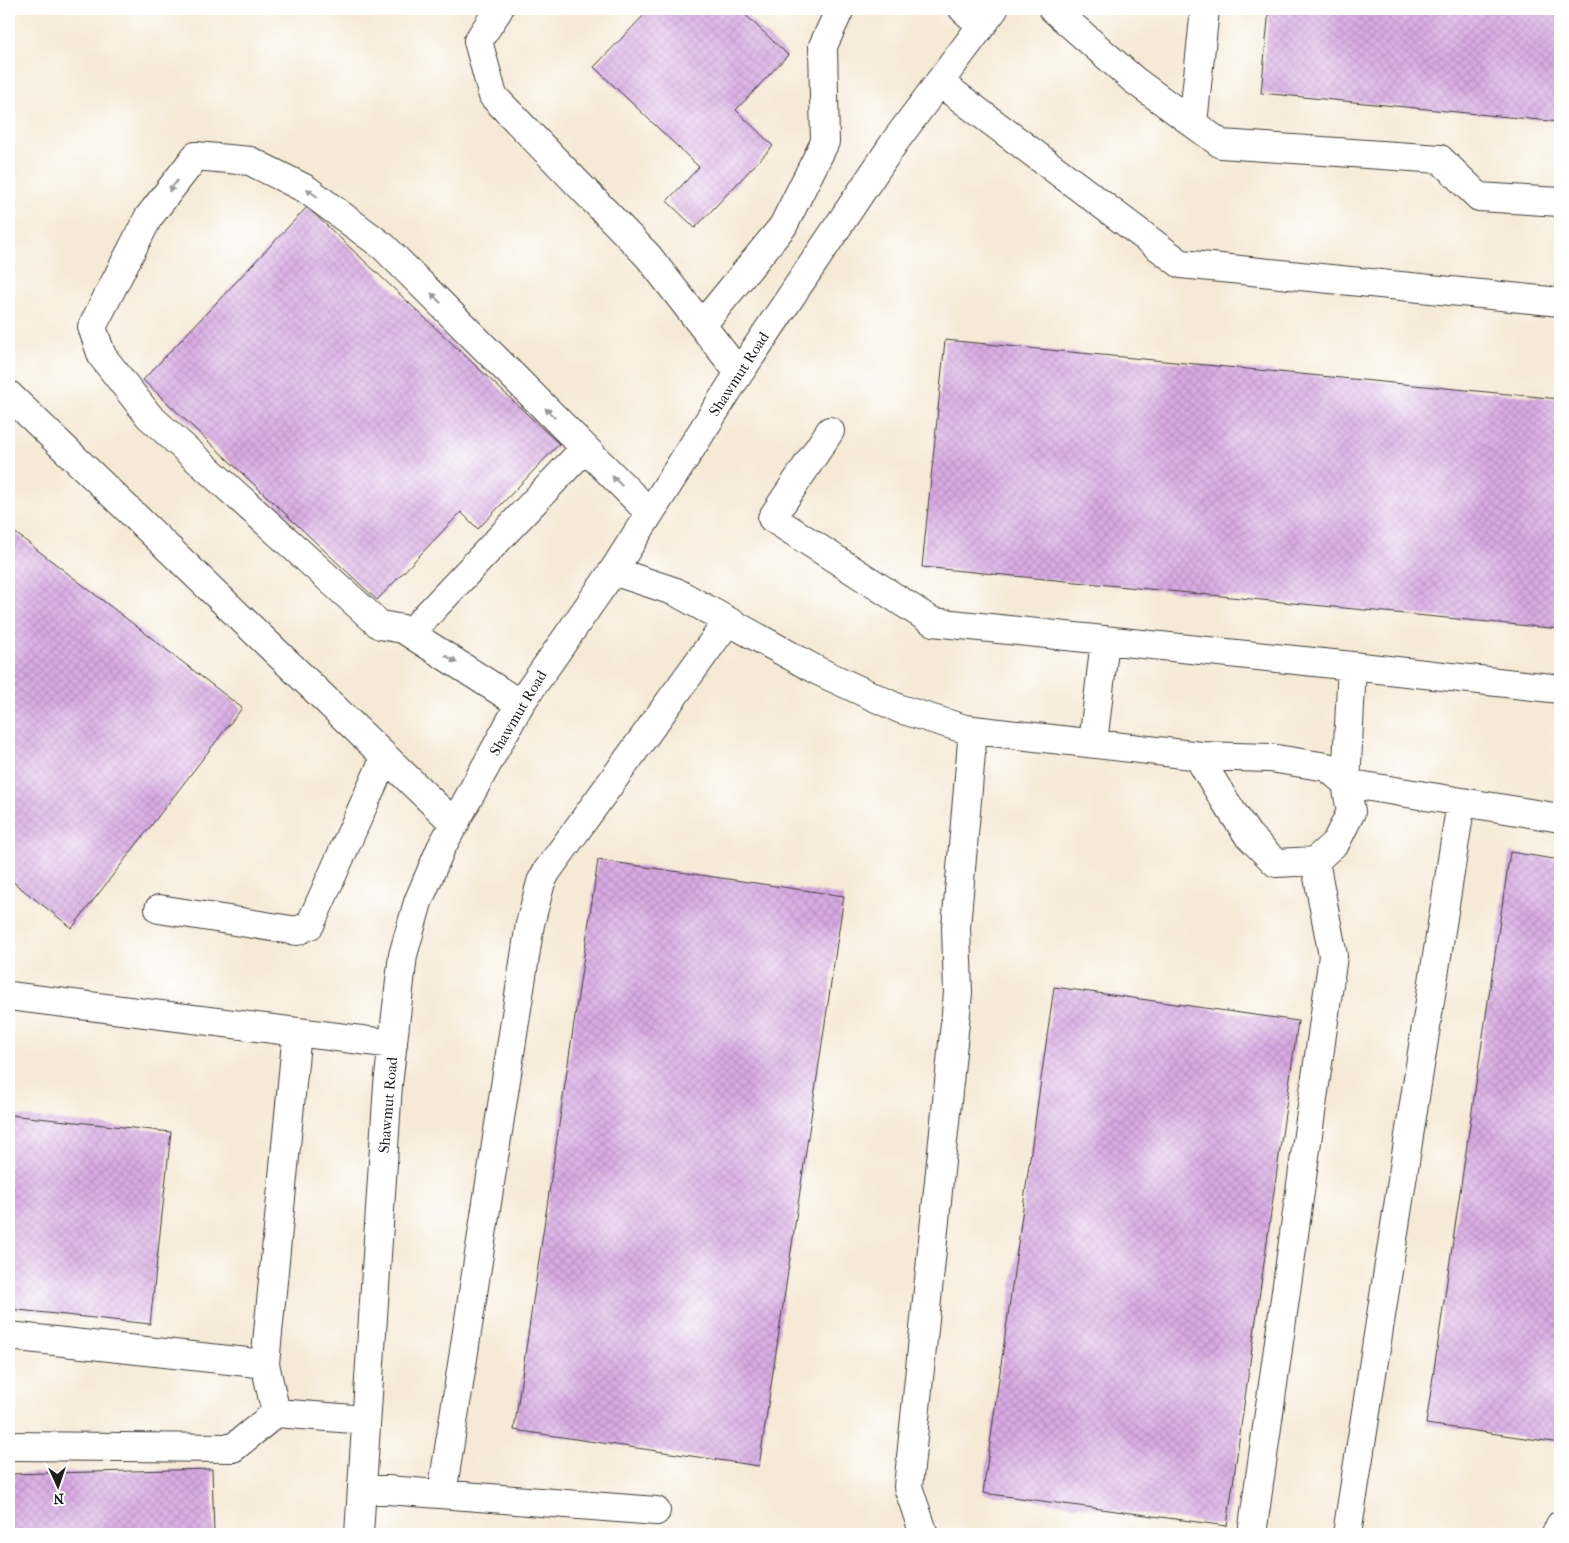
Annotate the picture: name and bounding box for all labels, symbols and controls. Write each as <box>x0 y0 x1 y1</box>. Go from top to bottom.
one-way arrow <box>168 179 178 193</box>
one-way arrow <box>305 188 319 198</box>
one-way arrow <box>430 292 442 304</box>
street label: Shawmut Road <box>705 328 773 419</box>
one-way arrow <box>545 408 557 420</box>
one-way arrow <box>612 475 624 487</box>
one-way arrow <box>445 654 458 664</box>
street label: Shawmut Road <box>485 666 551 759</box>
street label: Shawmut Road <box>375 1055 401 1154</box>
north arrow <box>32 1460 82 1510</box>
text: N <box>53 1490 64 1507</box>

